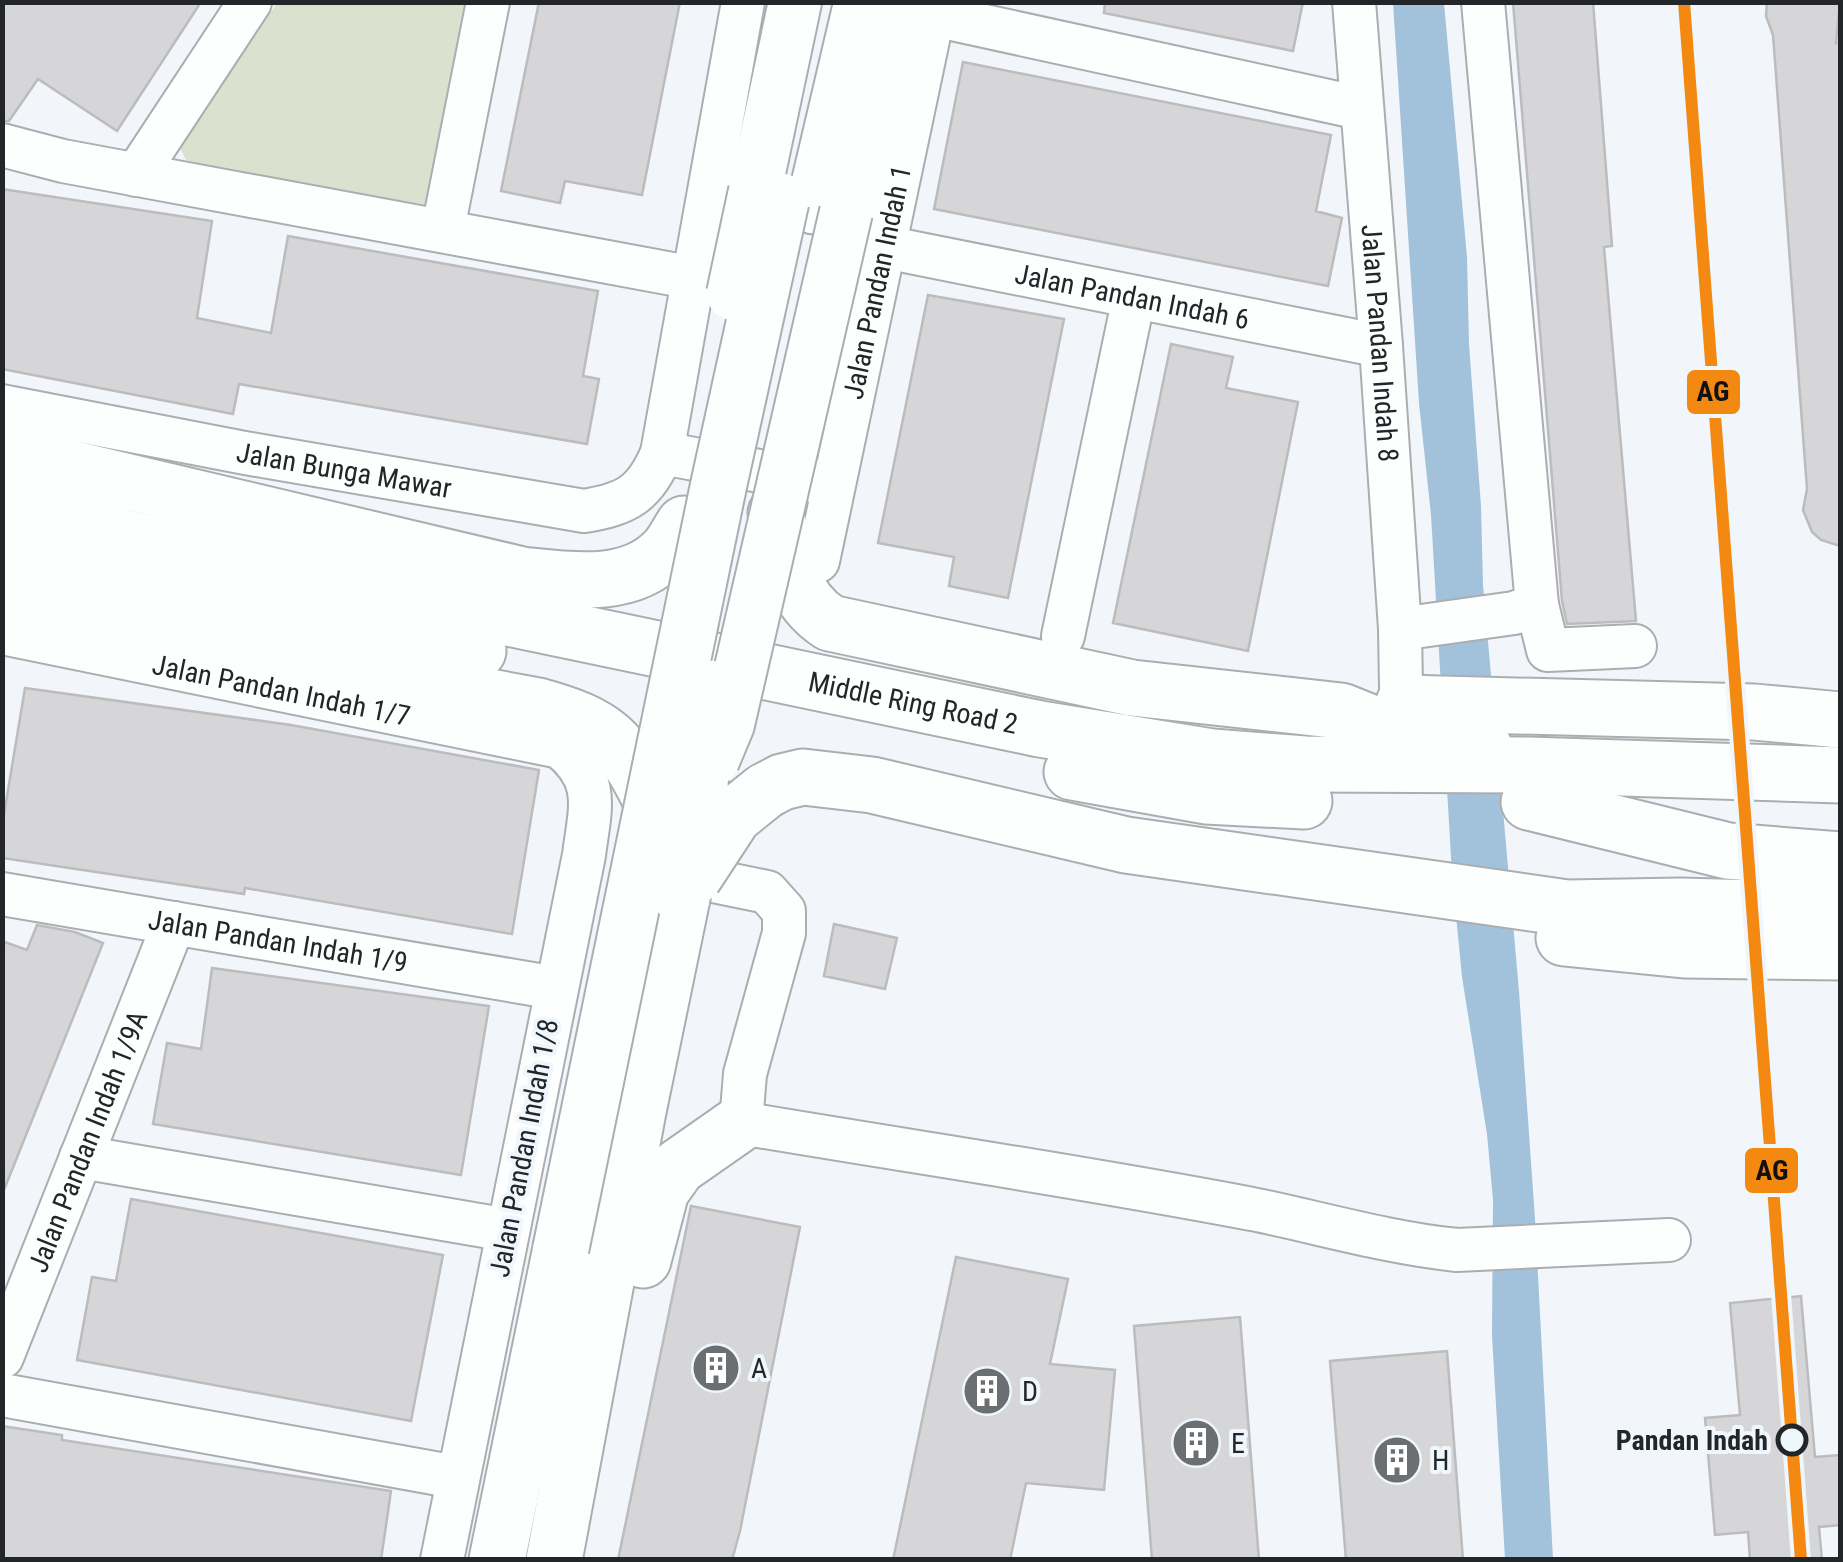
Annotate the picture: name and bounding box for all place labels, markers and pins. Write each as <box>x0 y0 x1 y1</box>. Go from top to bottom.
building icon: A <box>690 1342 742 1394</box>
place label: A <box>751 1352 767 1385</box>
building icon: D <box>961 1365 1013 1417</box>
place label: D <box>1022 1375 1038 1408</box>
building icon: E <box>1170 1417 1222 1469</box>
place label: Pandan Indah <box>1616 1424 1768 1457</box>
marker: Pandan Indah <box>1777 1425 1807 1455</box>
place label: E <box>1231 1427 1245 1460</box>
building icon: H <box>1371 1434 1423 1486</box>
place label: H <box>1432 1444 1449 1477</box>

